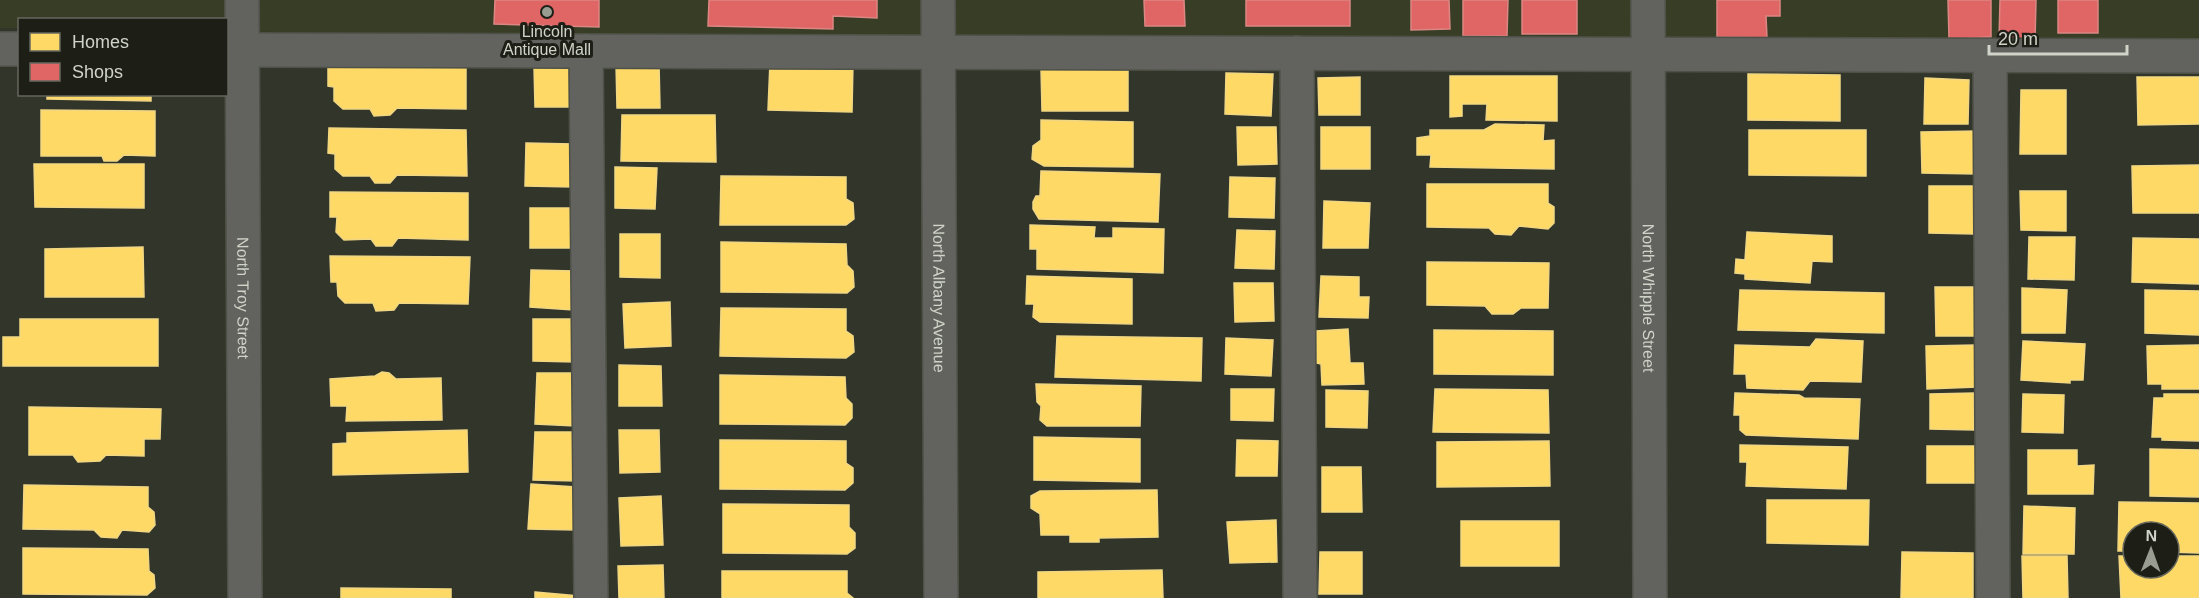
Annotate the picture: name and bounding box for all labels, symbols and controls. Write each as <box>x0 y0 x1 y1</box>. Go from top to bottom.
marker: Lincoln Antique Mall <box>540 5 554 19</box>
legend <box>18 18 228 96</box>
scale bar <box>1989 18 2127 56</box>
place label: Lincoln Antique Mall <box>503 23 591 58</box>
text: 20 m <box>1998 29 2038 49</box>
text: Homes <box>72 32 129 52</box>
text: Shops <box>72 62 123 82</box>
street label: North Albany Avenue <box>931 223 948 373</box>
street label: North Whipple Street <box>1640 224 1658 373</box>
street label: North Troy Street <box>235 237 252 360</box>
north arrow <box>2121 520 2181 580</box>
text: N <box>2145 527 2157 544</box>

